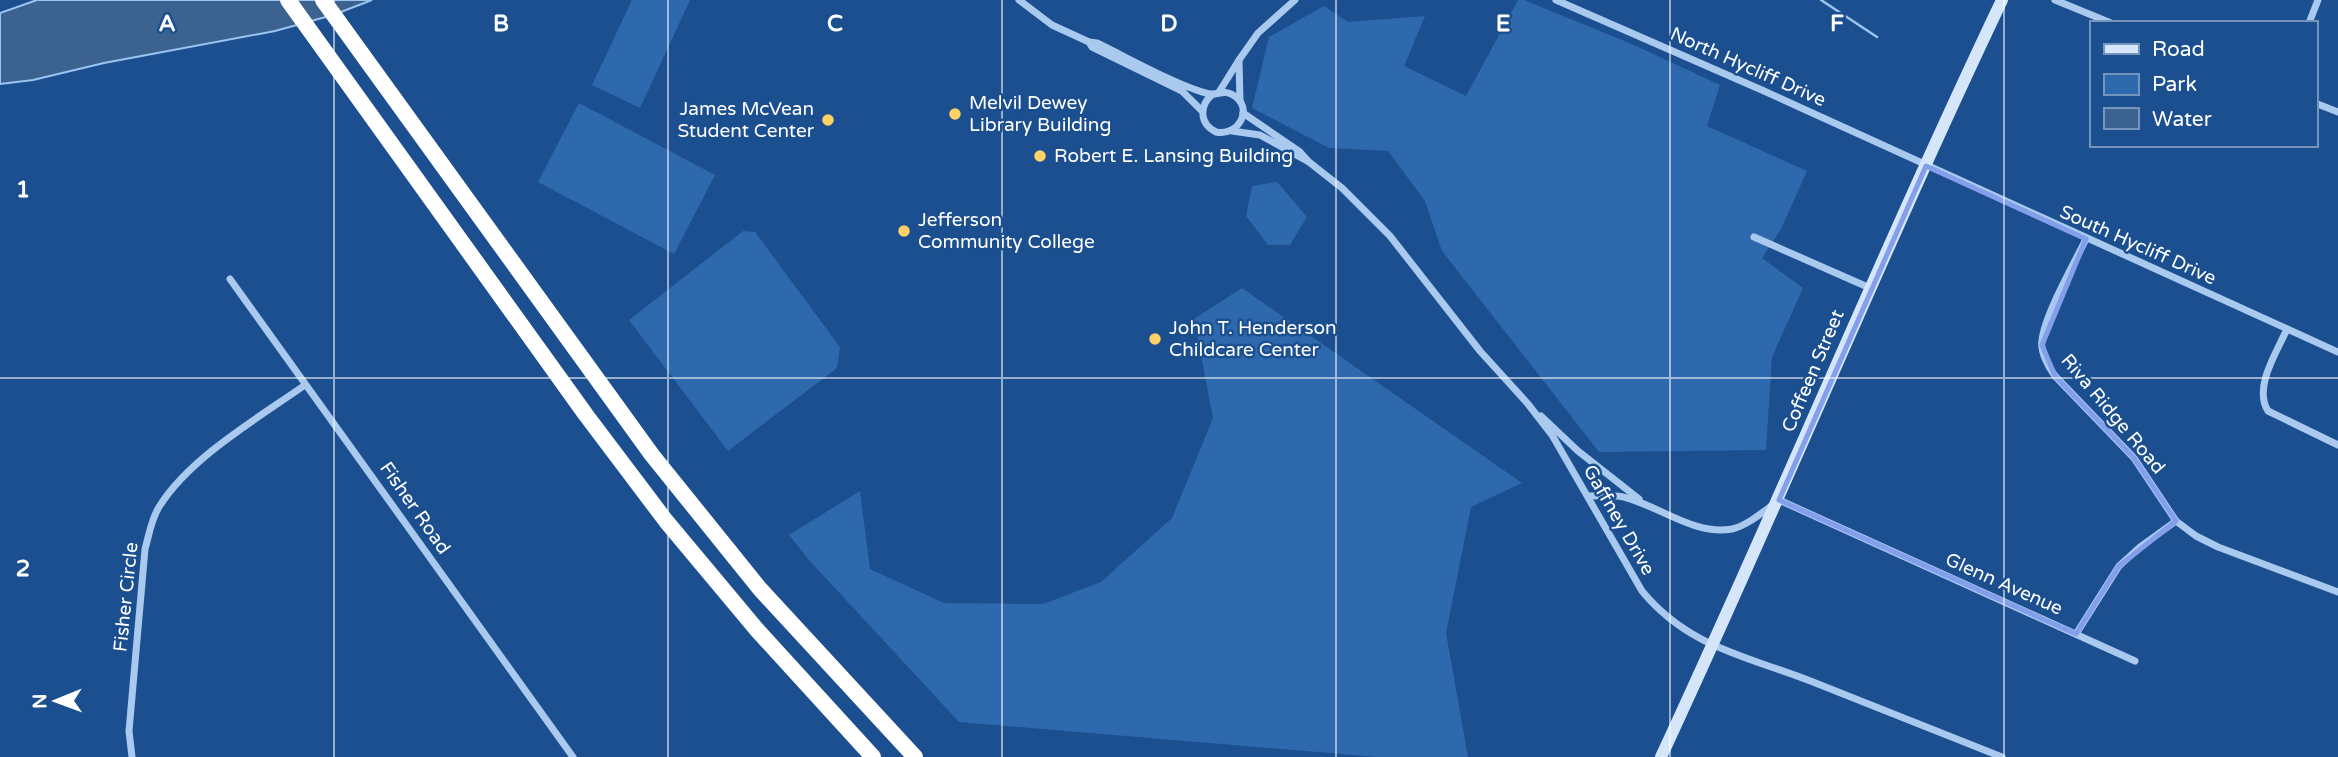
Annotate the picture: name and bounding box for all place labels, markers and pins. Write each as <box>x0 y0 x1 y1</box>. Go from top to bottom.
place label: Melvil Dewey Library Building <box>969 92 1111 136</box>
place label: James McVean Student Center <box>677 98 815 142</box>
marker: Melvil Dewey Library Building <box>947 106 963 122</box>
marker: James McVean Student Center <box>820 112 836 128</box>
place label: Robert E. Lansing Building <box>1054 145 1293 167</box>
marker: Robert E. Lansing Building <box>1032 148 1048 164</box>
place label: Jefferson Community College <box>918 209 1095 253</box>
marker: Jefferson Community College <box>896 223 912 239</box>
place label: John T. Henderson Childcare Center <box>1169 317 1337 361</box>
marker: John T. Henderson Childcare Center <box>1147 331 1163 347</box>

